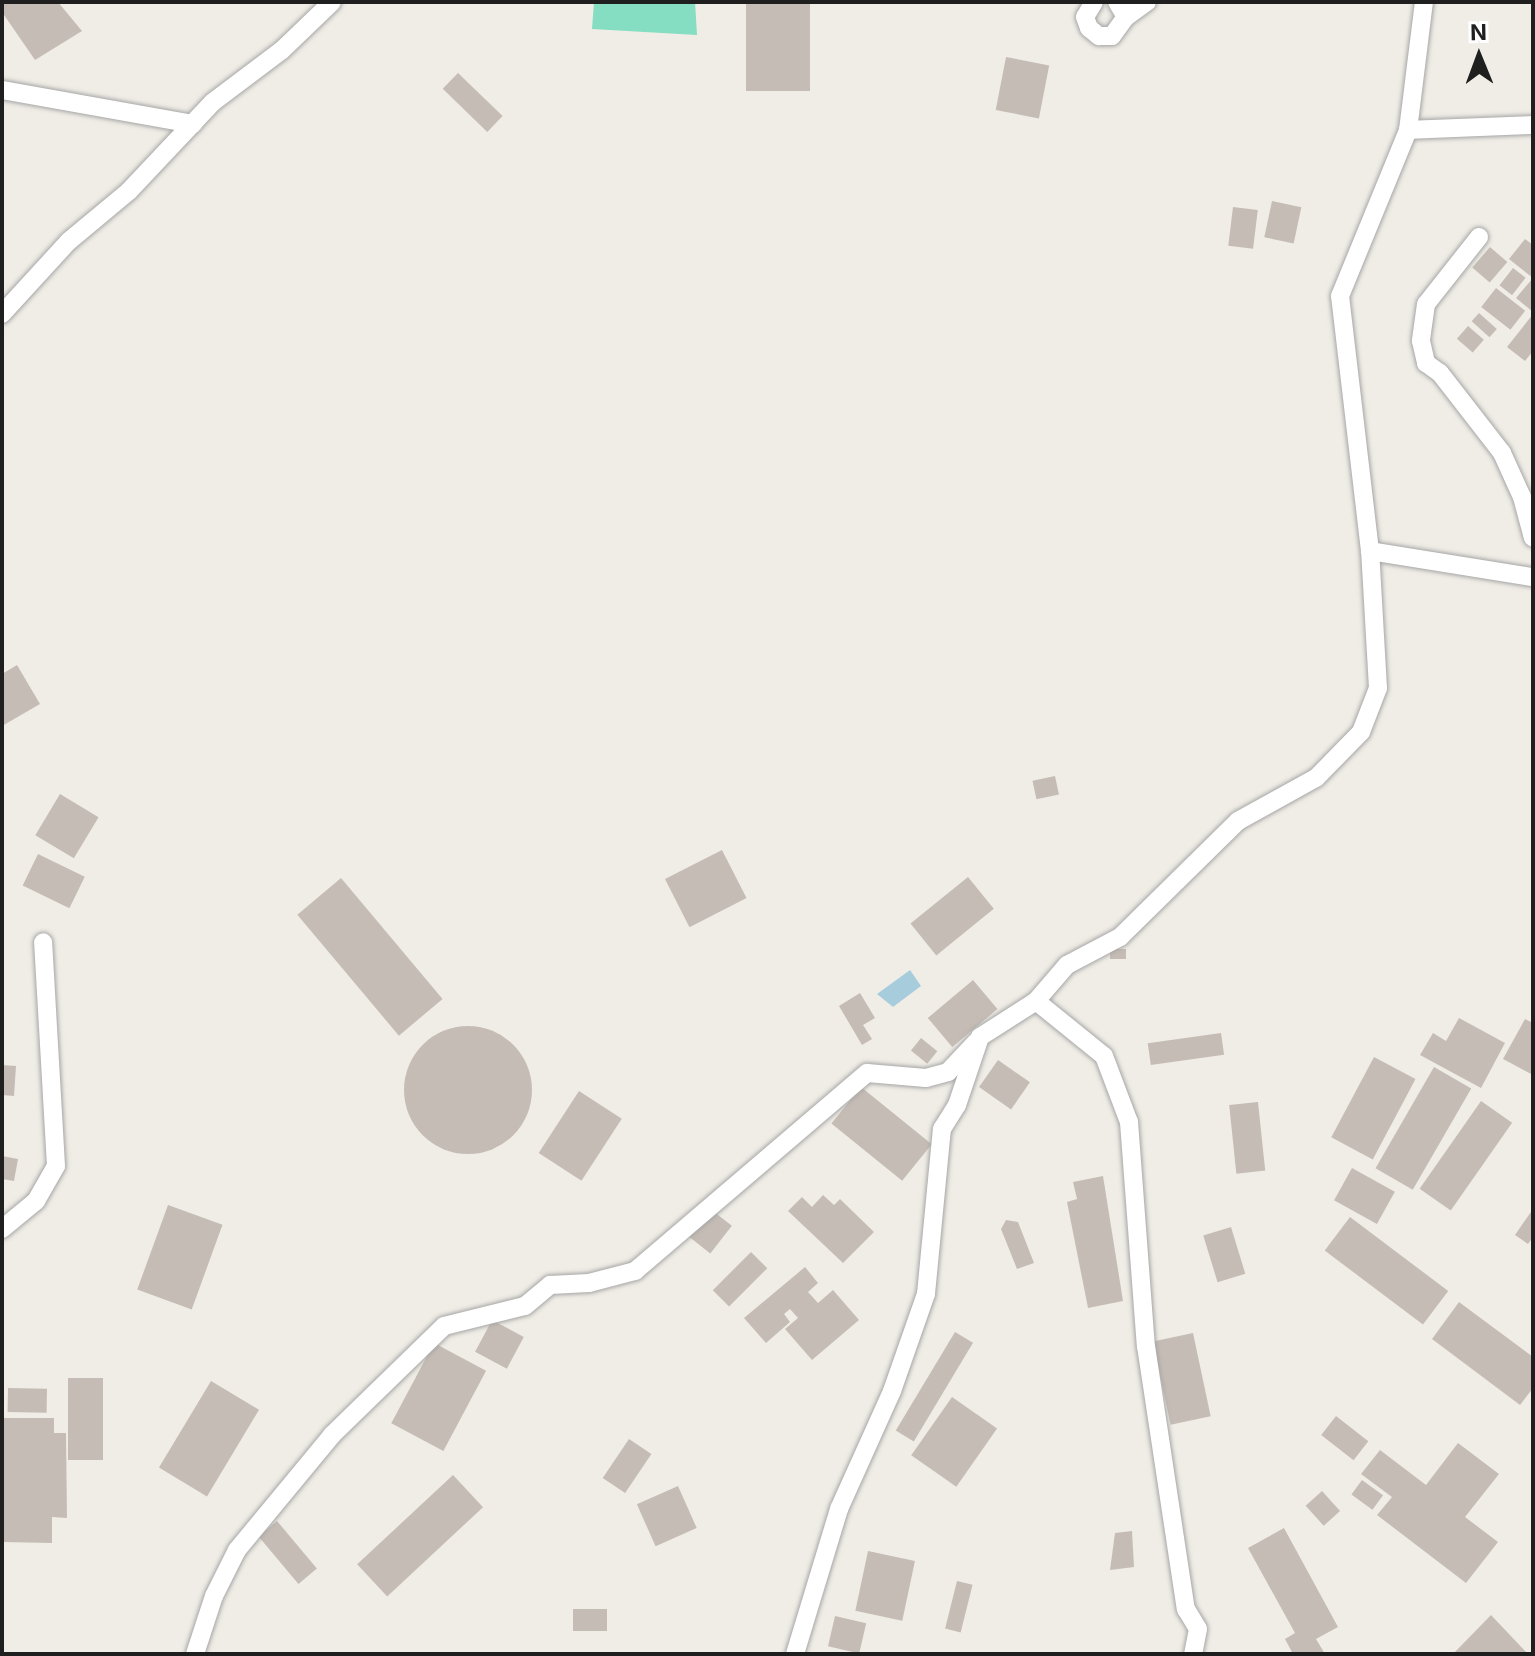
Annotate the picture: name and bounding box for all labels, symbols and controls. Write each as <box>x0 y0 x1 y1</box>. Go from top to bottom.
north arrow <box>1439 16 1519 96</box>
text: N <box>1470 19 1487 45</box>

